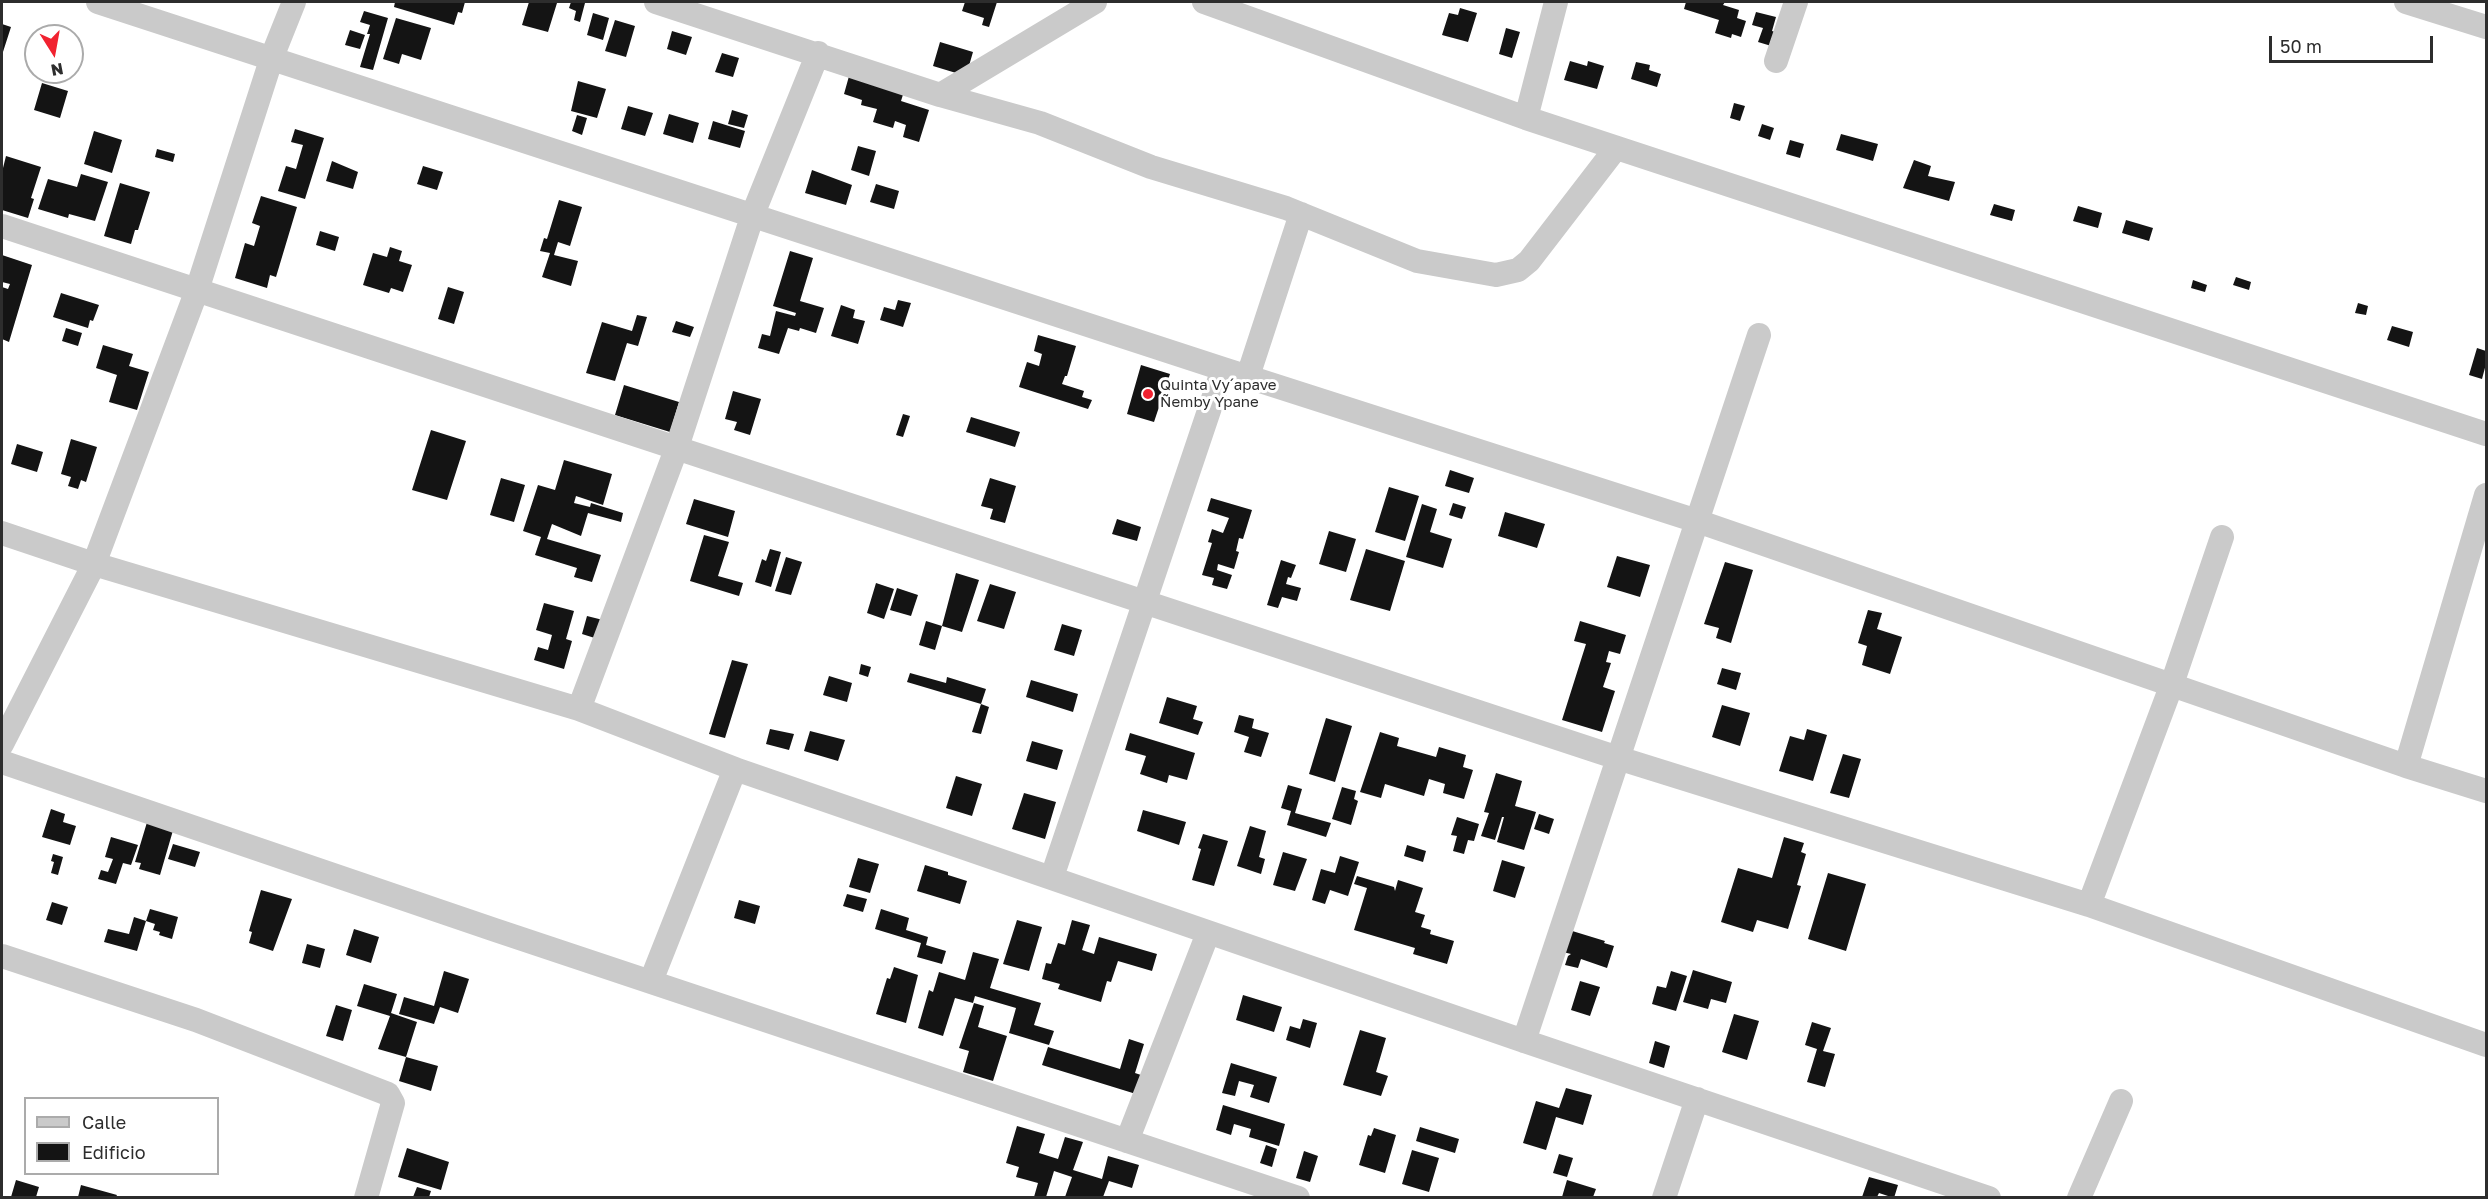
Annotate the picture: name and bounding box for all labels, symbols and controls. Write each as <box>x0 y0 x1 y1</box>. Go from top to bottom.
north arrow <box>24 24 84 84</box>
scale bar <box>2272 24 2436 62</box>
text: 50 m <box>2280 35 2322 57</box>
text: N <box>49 59 65 81</box>
place label: Quinta Vy´apave Ñemby Ypane <box>1160 376 1277 411</box>
marker: Quinta Vy´apave Ñemby Ypane <box>1141 387 1155 401</box>
legend <box>24 1097 219 1175</box>
text: Calle <box>82 1111 126 1133</box>
text: Edificio <box>82 1141 146 1163</box>

